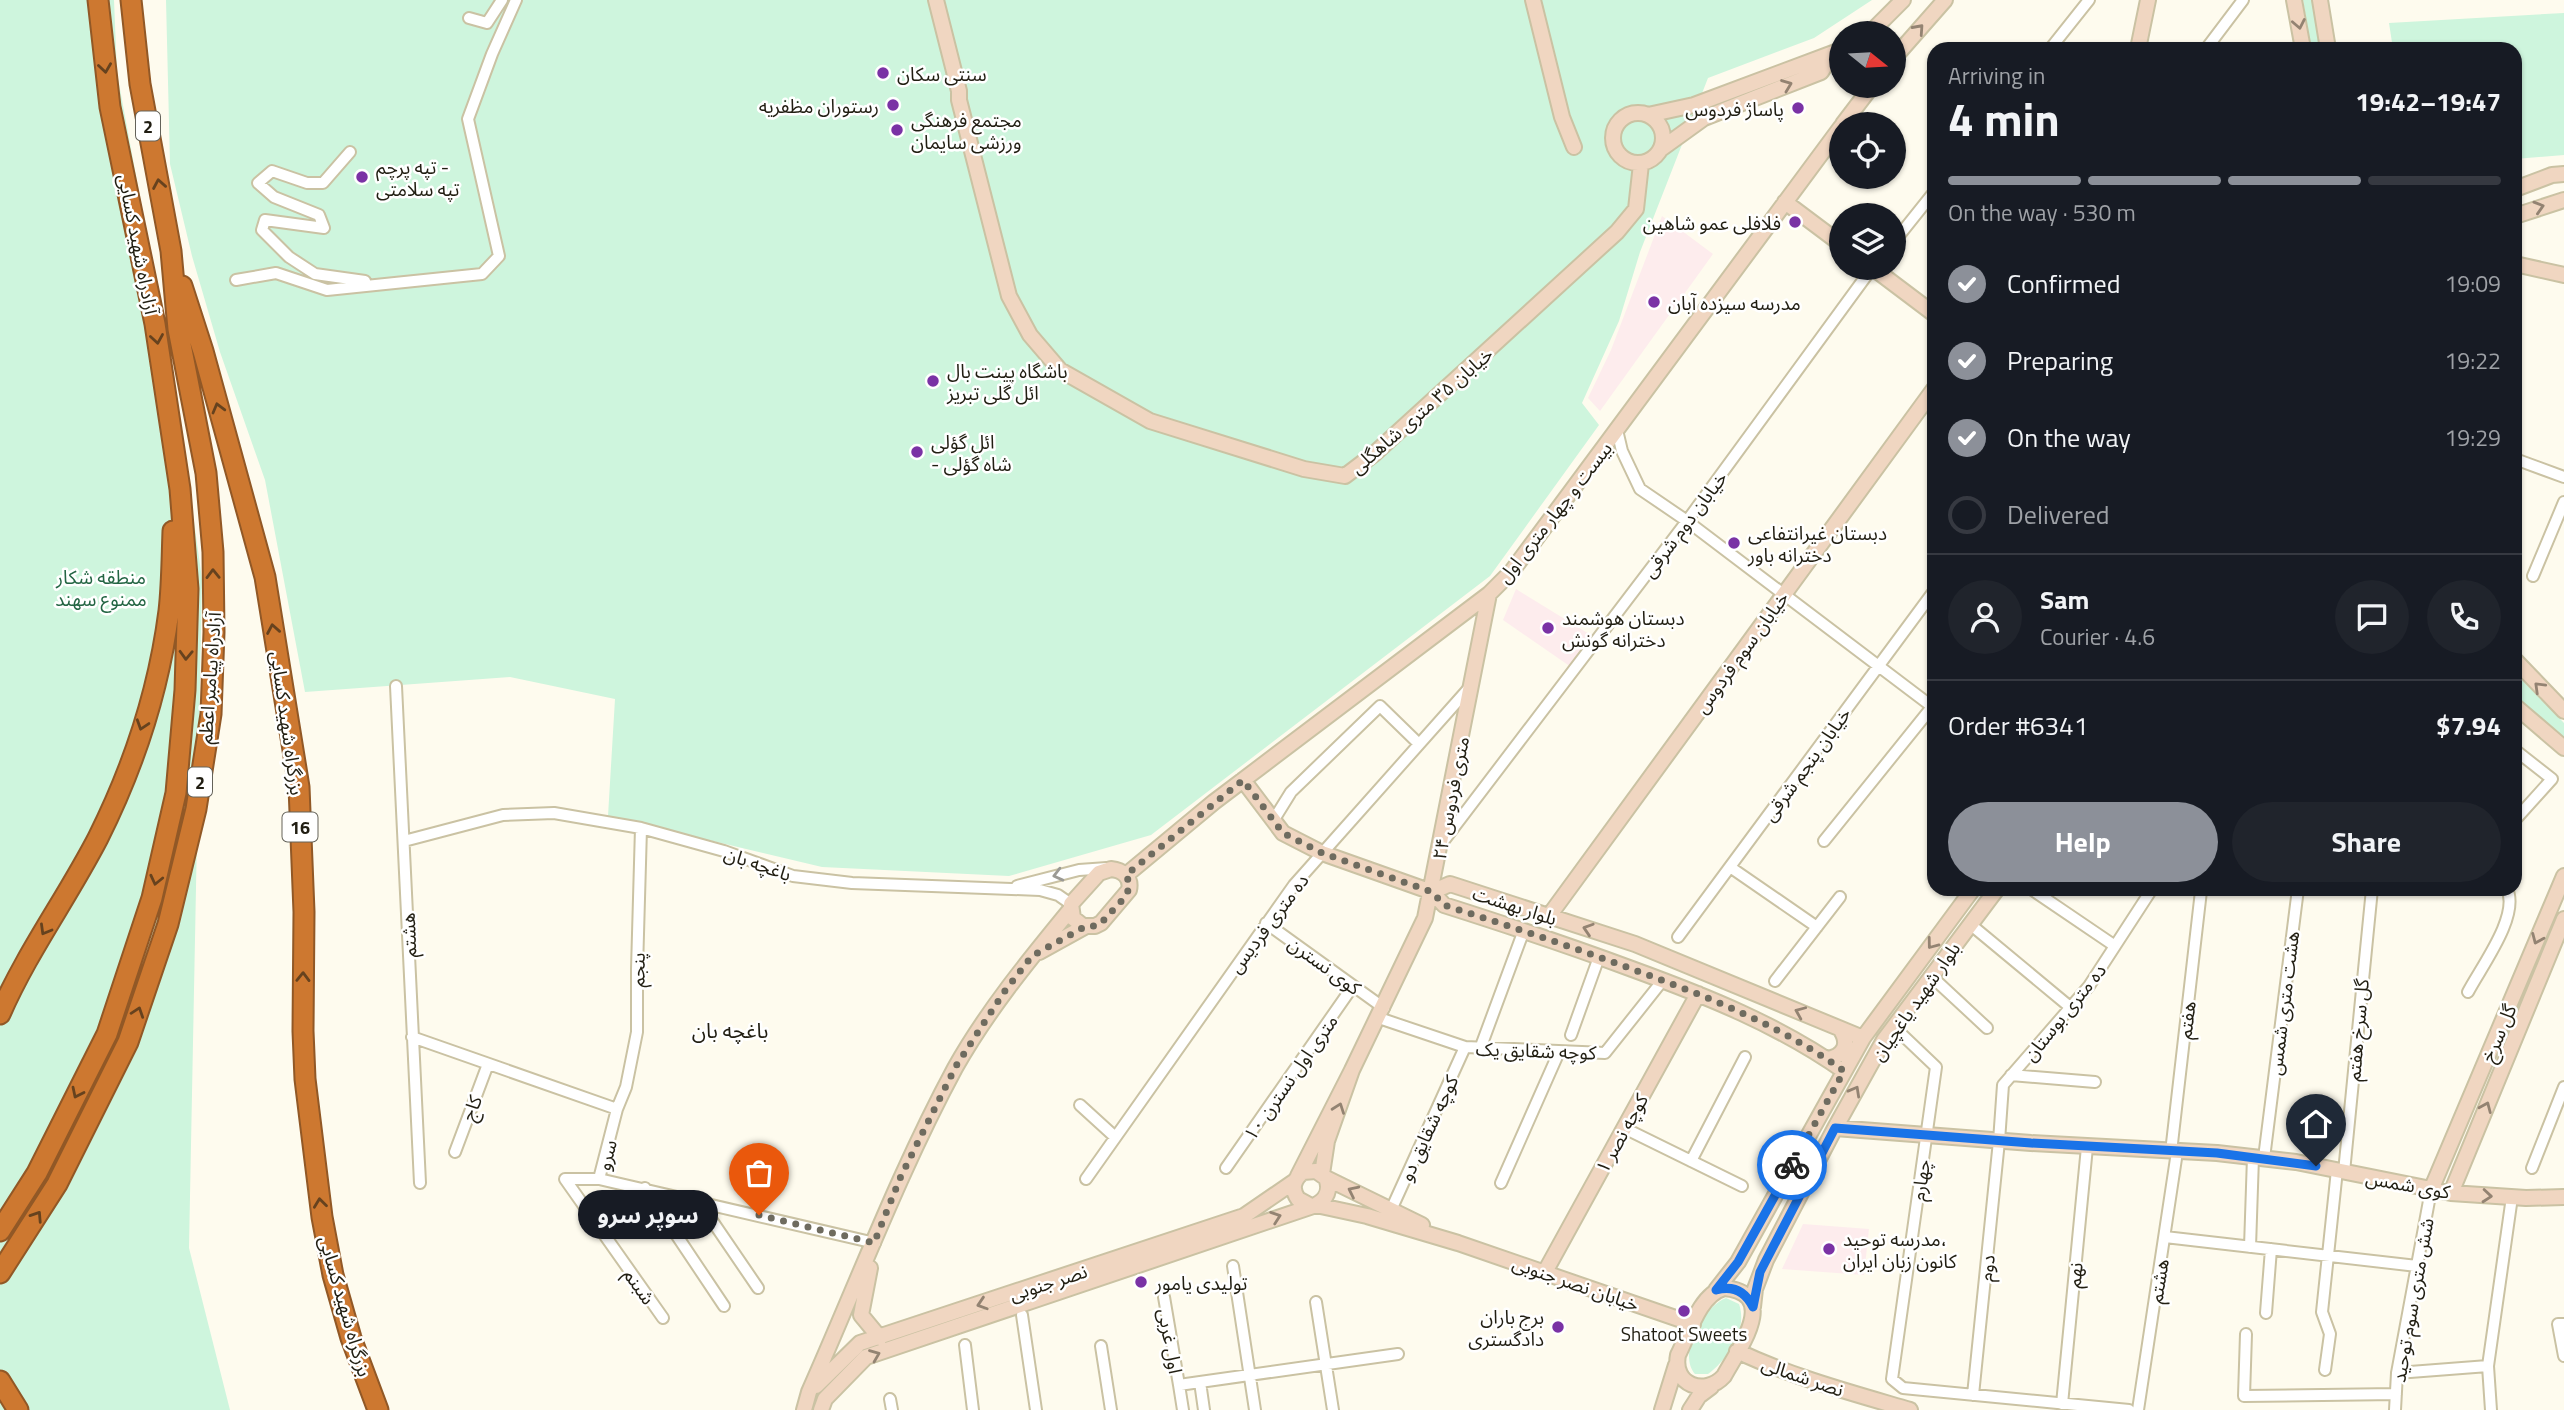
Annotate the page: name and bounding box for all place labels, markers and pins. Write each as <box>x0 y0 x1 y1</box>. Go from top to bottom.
place label: سنتی سکان <box>897 59 987 88</box>
marker: سنتی سکان <box>875 65 891 81</box>
place label: رستوران مظفریه <box>759 91 879 120</box>
place label: پاساژ فردوس <box>1685 94 1784 123</box>
marker: رستوران مظفریه <box>885 97 901 113</box>
marker: پاساژ فردوس <box>1790 100 1806 116</box>
place label: مجتمع فرهنگی ورزشی سایمان <box>911 105 1022 156</box>
marker: مجتمع فرهنگی ورزشی سایمان <box>889 122 905 138</box>
place label: تپه پرچم - تپه سلامتی <box>376 152 460 203</box>
marker: تپه پرچم - تپه سلامتی <box>354 169 370 185</box>
place label: فلافلی عمو شاهین <box>1643 208 1781 237</box>
marker: فلافلی عمو شاهین <box>1787 214 1803 230</box>
place label: مدرسه سیزده آبان <box>1668 288 1801 317</box>
marker: مدرسه سیزده آبان <box>1646 294 1662 310</box>
place label: باشگاه پینت بال ائل گلی تبریز <box>946 356 1068 407</box>
marker: باشگاه پینت بال ائل گلی تبریز <box>925 373 941 389</box>
place label: ائل گؤلی - شاه گؤلی <box>931 427 1012 478</box>
marker: ائل گؤلی - شاه گؤلی <box>909 444 925 460</box>
place label: دبستان غیرانتفاعی دخترانه باور <box>1747 518 1887 569</box>
marker: دبستان غیرانتفاعی دخترانه باور <box>1726 535 1742 551</box>
place label: دبستان هوشمند دخترانه گونش <box>1562 603 1685 654</box>
marker: دبستان هوشمند دخترانه گونش <box>1540 620 1556 636</box>
pin <box>2286 1094 2346 1166</box>
pin <box>729 1143 789 1215</box>
callout: سوپر سرو <box>577 1190 717 1240</box>
place label: مدرسه توحید، کانون زبان ایران <box>1843 1224 1958 1275</box>
marker: مدرسه توحید، کانون زبان ایران <box>1821 1241 1837 1257</box>
place label: تولیدی یامور <box>1154 1268 1248 1297</box>
marker: تولیدی یامور <box>1133 1274 1149 1290</box>
place label: برج باران دادگستری <box>1468 1302 1544 1353</box>
marker: Shatoot Sweets <box>1676 1303 1692 1319</box>
marker: برج باران دادگستری <box>1550 1319 1566 1335</box>
place label: Shatoot Sweets <box>1621 1319 1747 1348</box>

